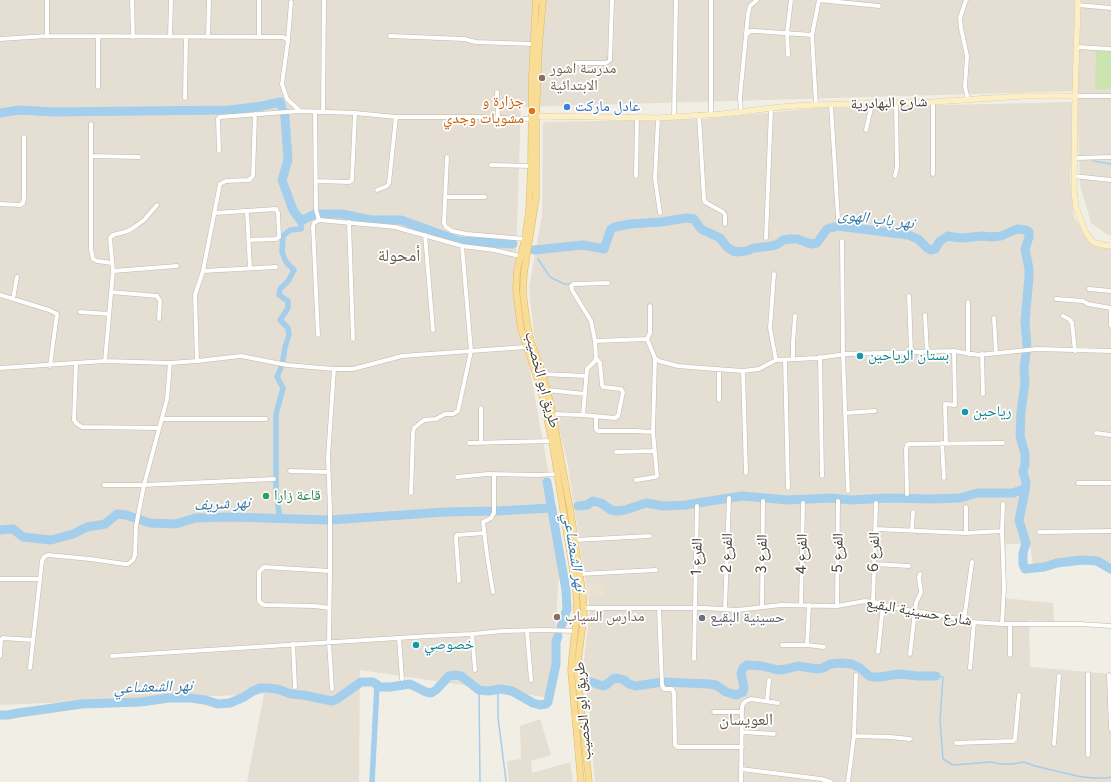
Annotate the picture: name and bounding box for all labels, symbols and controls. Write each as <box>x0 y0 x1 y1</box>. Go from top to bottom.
place label: مدرسة اشور الابتدائية <box>550 60 616 95</box>
marker: مدرسة اشور الابتدائية <box>537 73 547 83</box>
place label: جزارة و مشويات وجدي <box>443 93 524 128</box>
street label: شارع البهادرية <box>850 93 928 113</box>
place label: عادل ماركت <box>575 98 640 116</box>
marker: عادل ماركت <box>562 102 572 112</box>
marker: جزارة و مشويات وجدي <box>527 106 537 116</box>
water label: نهر باب الهوى <box>837 205 915 233</box>
district label: أمحولة <box>378 246 420 266</box>
street label: طريق ابو الخصيب <box>521 330 563 430</box>
place label: بستان الرياحين <box>868 347 949 365</box>
marker: بستان الرياحين <box>855 351 865 361</box>
place label: رياحين <box>973 403 1011 421</box>
marker: رياحين <box>960 407 970 417</box>
place label: قاعة زارا <box>274 487 321 505</box>
marker: قاعة زارا <box>261 491 271 501</box>
water label: نهر شريف <box>193 493 251 515</box>
water label: نهر الشعشاعي <box>558 511 590 593</box>
street label: الفرع 6 <box>864 532 884 572</box>
street label: الفرع 2 <box>717 533 737 573</box>
street label: الفرع 4 <box>793 533 811 575</box>
street label: الفرع 5 <box>829 533 847 573</box>
street label: الفرع 3 <box>753 534 771 574</box>
street label: الفرع 1 <box>688 538 706 576</box>
street label: شارع حسينية البقيع <box>865 594 973 630</box>
place label: مدارس السياب <box>565 608 645 626</box>
place label: حسينية البقيع <box>710 609 785 627</box>
marker: مدارس السياب <box>552 612 562 622</box>
marker: حسينية البقيع <box>697 613 707 623</box>
place label: خصوصي <box>424 636 474 654</box>
marker: خصوصي <box>411 640 421 650</box>
street label: طريق ابو الخصيب <box>571 661 595 761</box>
water label: نهر الشعشاعي <box>113 676 193 698</box>
district label: العويسان <box>719 710 773 730</box>

